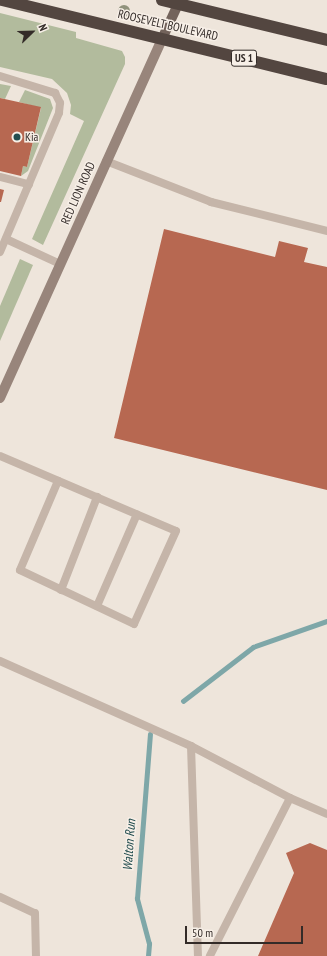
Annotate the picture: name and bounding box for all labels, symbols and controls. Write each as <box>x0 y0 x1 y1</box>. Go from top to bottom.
street label: ROOSEVELT BOULEVARD <box>116 6 220 44</box>
north arrow <box>12 12 52 52</box>
text: N <box>35 22 51 33</box>
road number: US 1 <box>230 49 258 67</box>
place label: Kia <box>25 130 38 144</box>
marker: Kia <box>12 132 22 142</box>
street label: RED LION ROAD <box>58 160 98 226</box>
water label: Walton Run <box>120 819 140 871</box>
scale bar <box>187 918 305 944</box>
text: 50 m <box>192 925 213 940</box>

